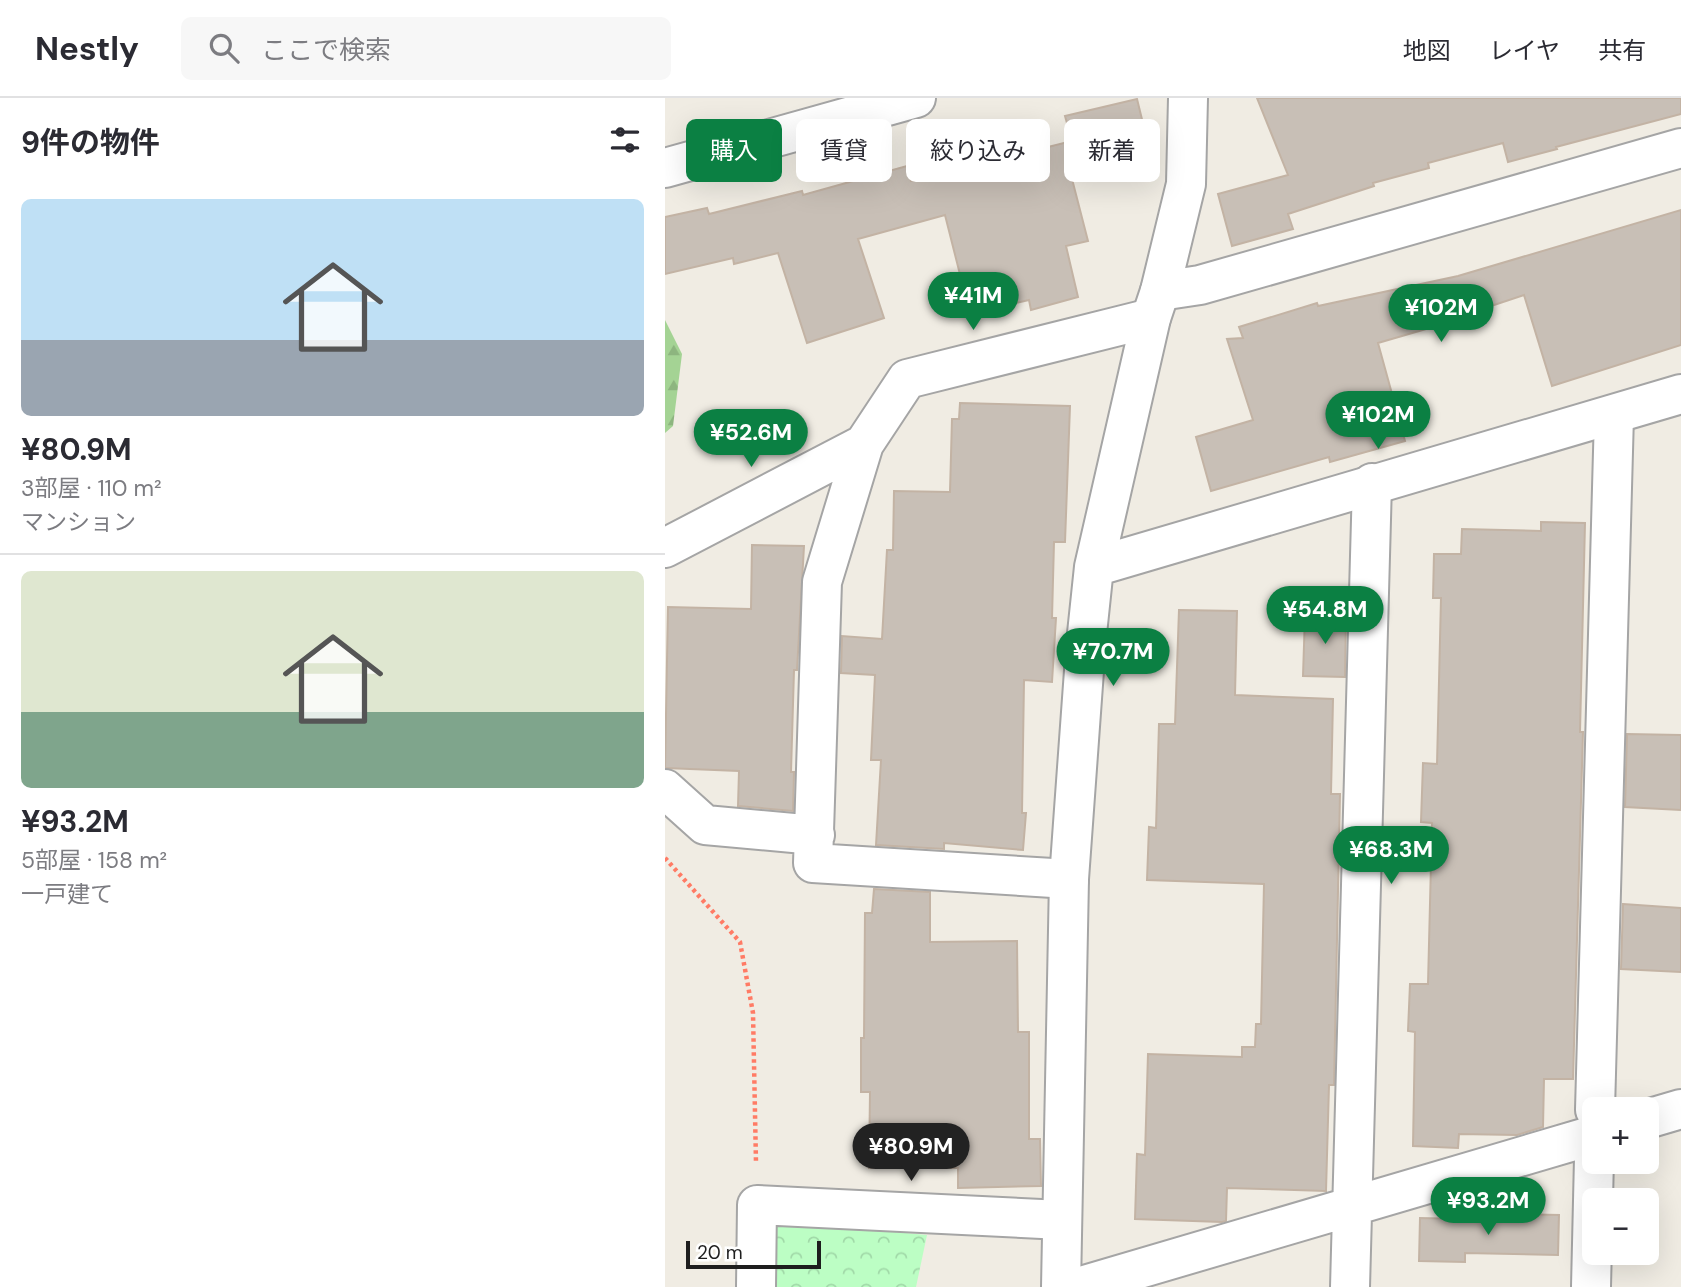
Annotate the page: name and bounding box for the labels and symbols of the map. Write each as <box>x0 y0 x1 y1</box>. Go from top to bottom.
pin: ¥41M <box>932 272 1014 332</box>
pin: ¥102M <box>1392 285 1490 344</box>
pin: ¥102M <box>1329 392 1427 451</box>
pin: ¥52.6M <box>694 410 808 469</box>
pin: ¥54.8M <box>1268 587 1382 646</box>
pin: ¥70.7M <box>1056 628 1170 688</box>
pin: ¥68.3M <box>1334 826 1448 886</box>
pin: ¥80.9M <box>854 1124 968 1183</box>
pin: ¥93.2M <box>1431 1178 1545 1237</box>
scale bar <box>686 1238 821 1270</box>

